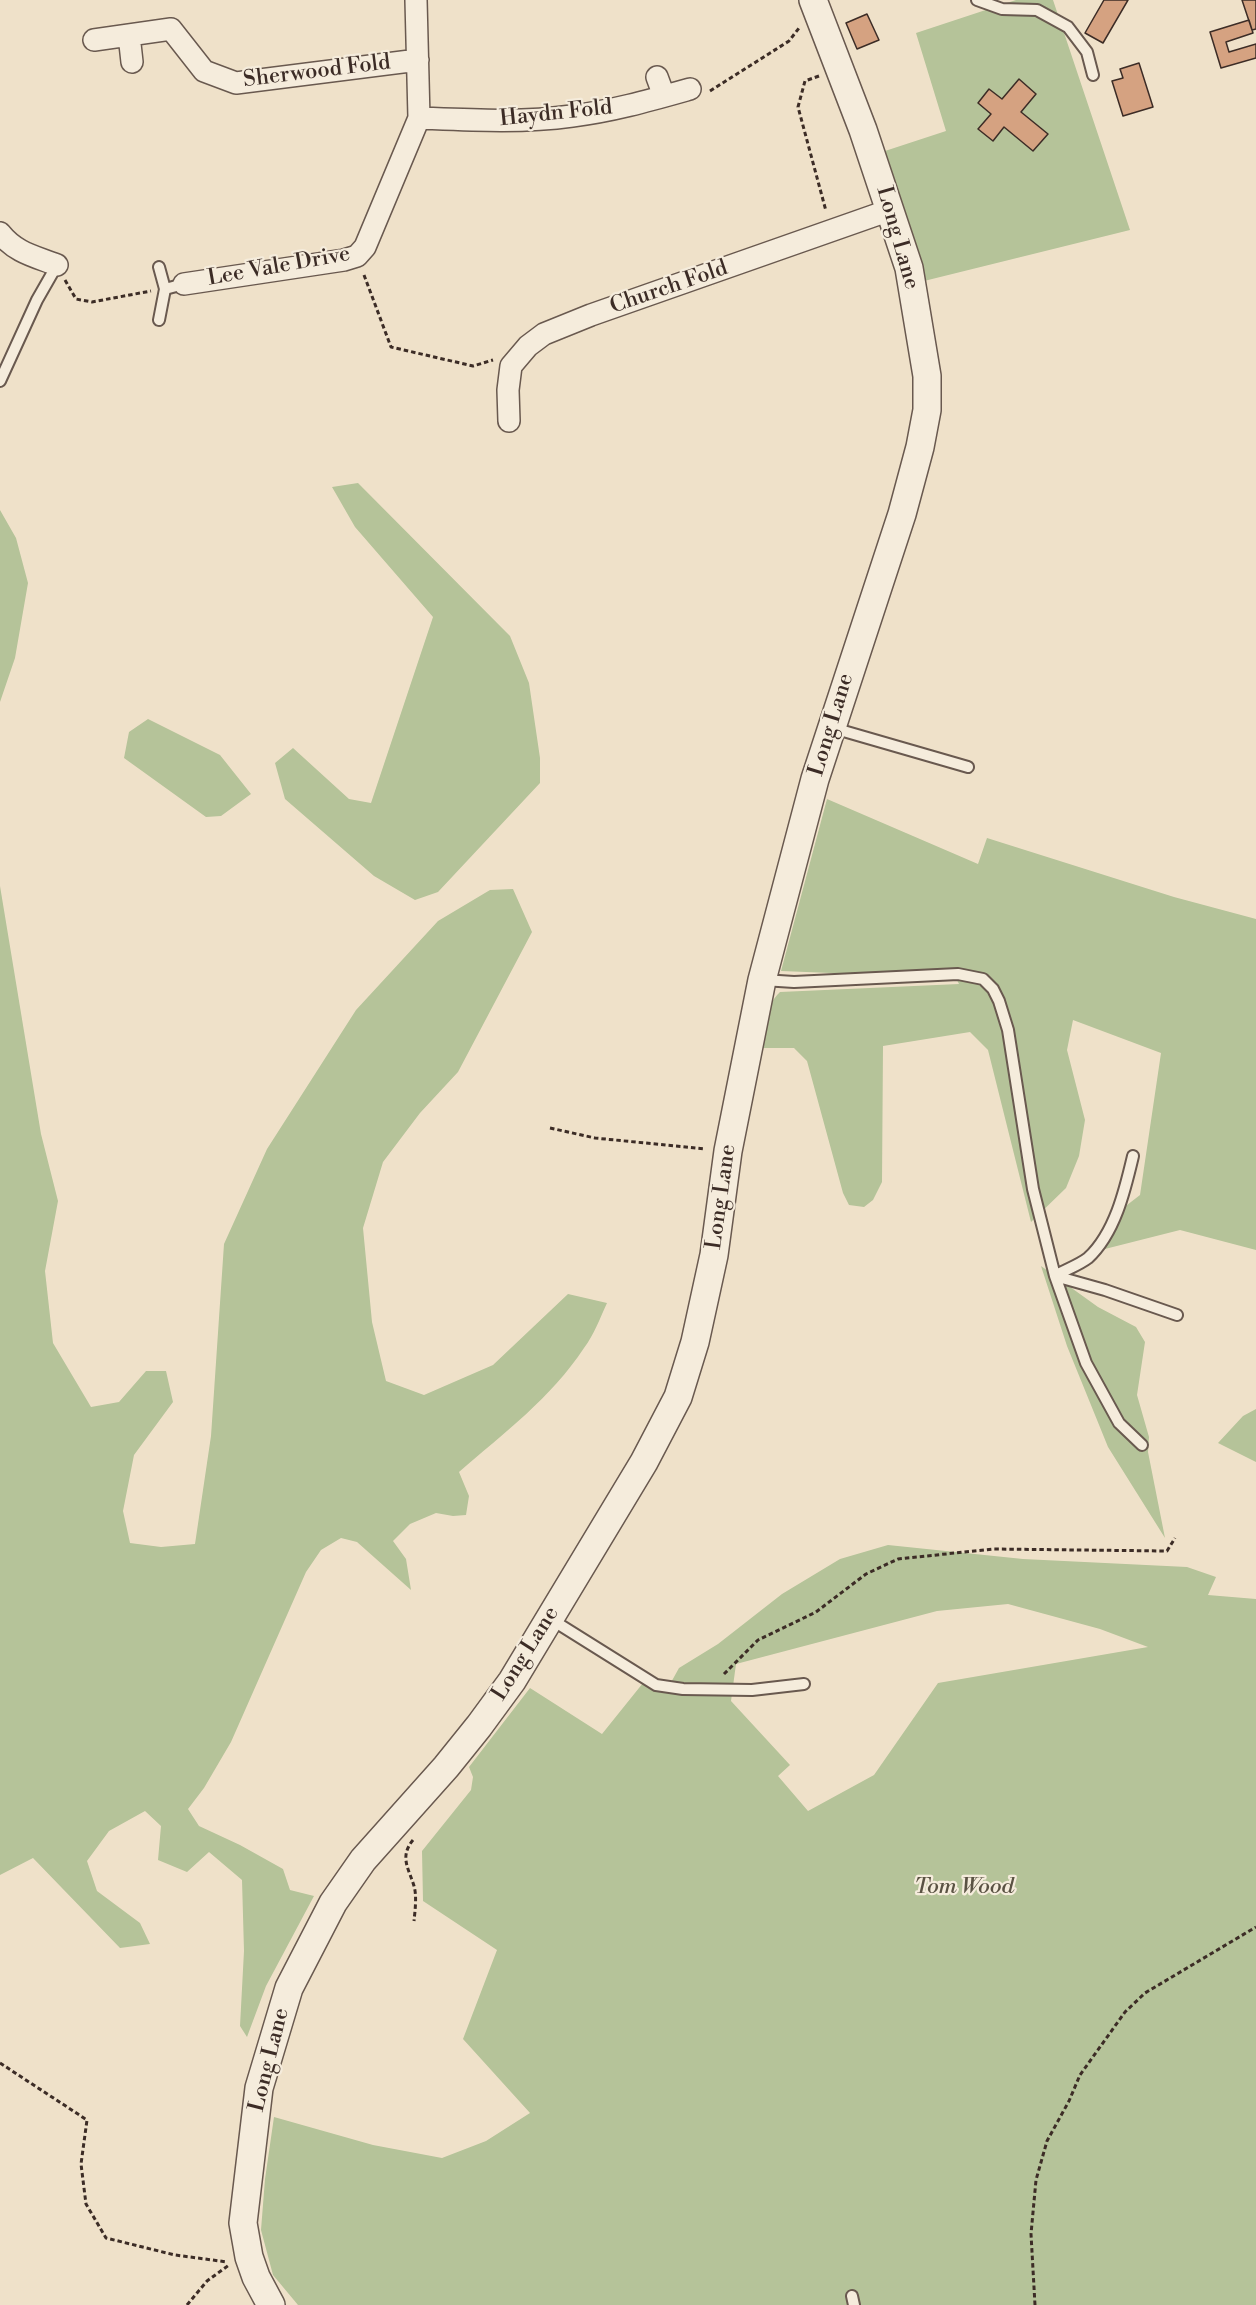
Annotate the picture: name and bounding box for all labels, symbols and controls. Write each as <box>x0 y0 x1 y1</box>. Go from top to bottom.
street label: Sherwood Fold <box>242 50 392 94</box>
street label: Haydn Fold <box>498 95 614 133</box>
street label: Long Lane <box>870 183 924 293</box>
street label: Lee Vale Drive <box>206 241 352 293</box>
street label: Church Fold <box>607 256 731 320</box>
street label: Long Lane <box>804 671 860 779</box>
street label: Long Lane <box>702 1143 742 1251</box>
street label: Long Lane <box>487 1602 565 1706</box>
park label: Tom Wood <box>914 1875 1014 1901</box>
street label: Long Lane <box>244 2005 296 2115</box>

